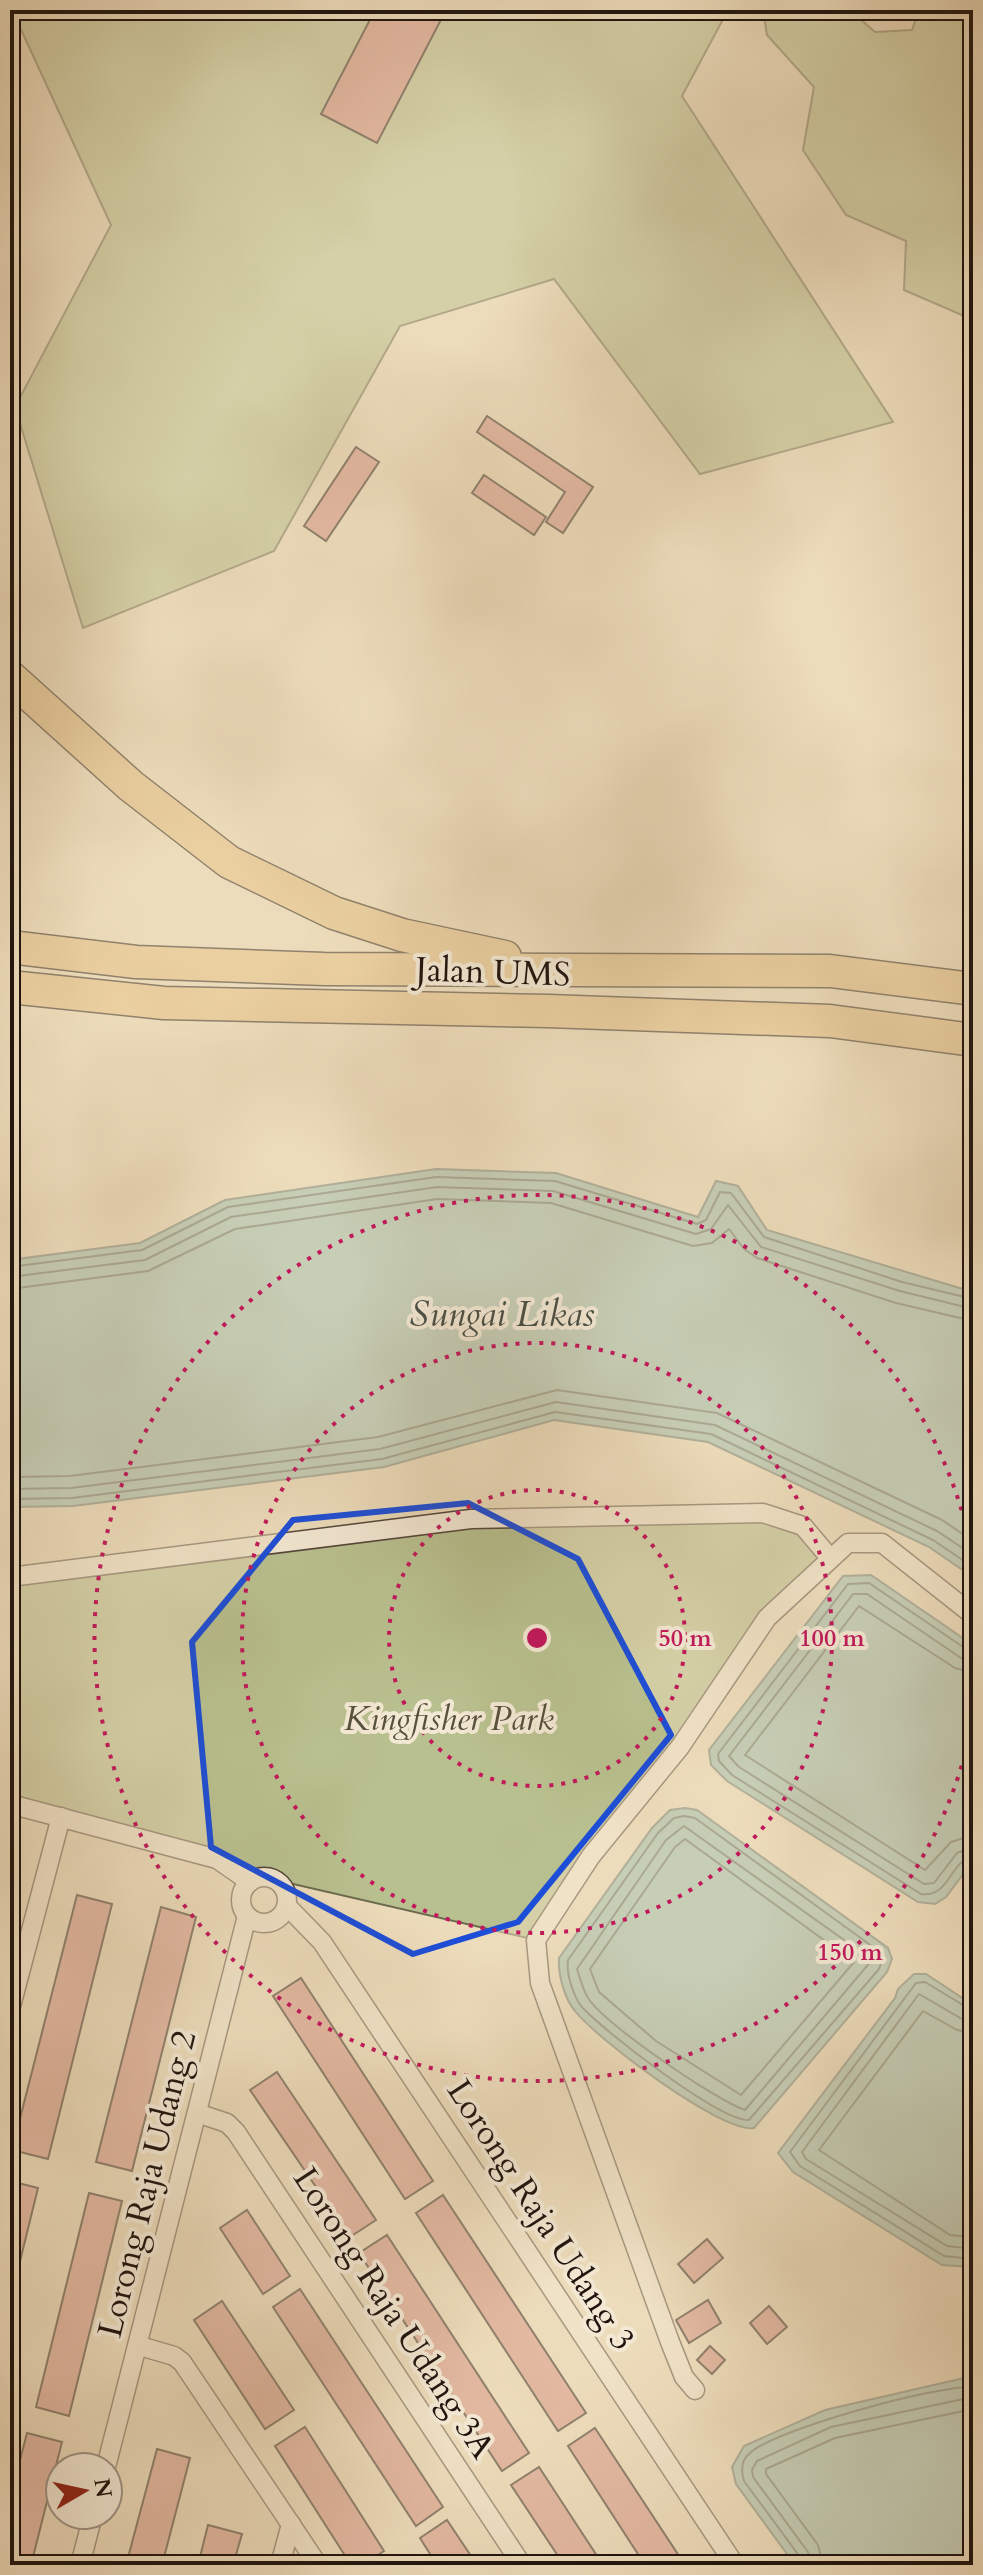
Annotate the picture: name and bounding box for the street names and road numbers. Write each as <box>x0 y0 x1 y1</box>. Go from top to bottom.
street label: Jalan UMS <box>410 946 571 998</box>
street label: Lorong Raja Udang 2 <box>87 2026 207 2342</box>
street label: Lorong Raja Udang 3 <box>436 2071 646 2359</box>
street label: Lorong Raja Udang 3A <box>283 2159 506 2468</box>

